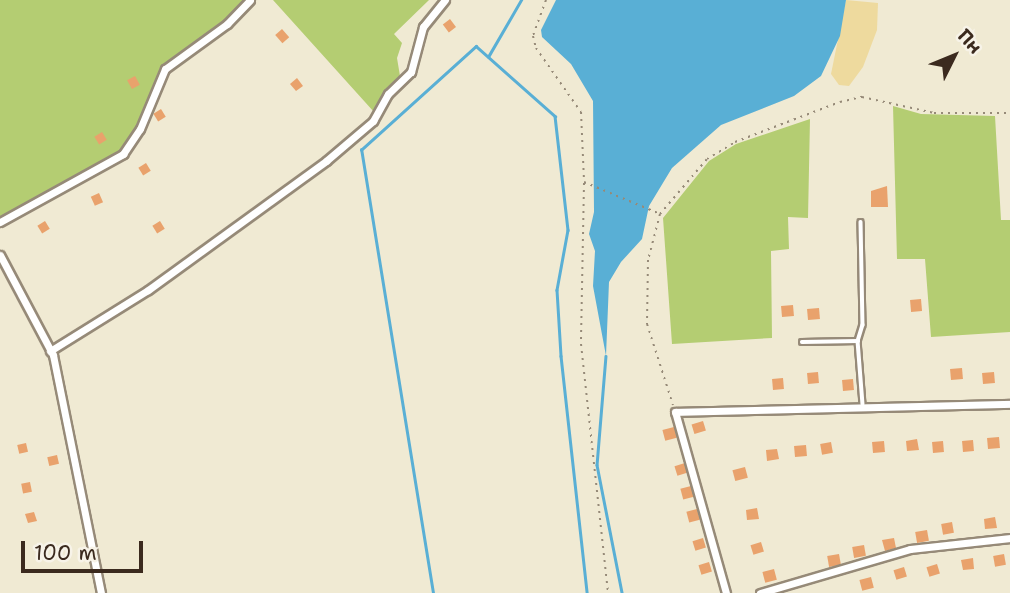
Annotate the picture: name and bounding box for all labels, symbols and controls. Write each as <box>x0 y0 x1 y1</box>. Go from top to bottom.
north arrow <box>919 21 989 91</box>
text: Пн <box>952 24 987 59</box>
scale bar <box>24 526 147 570</box>
text: 100 m <box>34 539 97 567</box>

